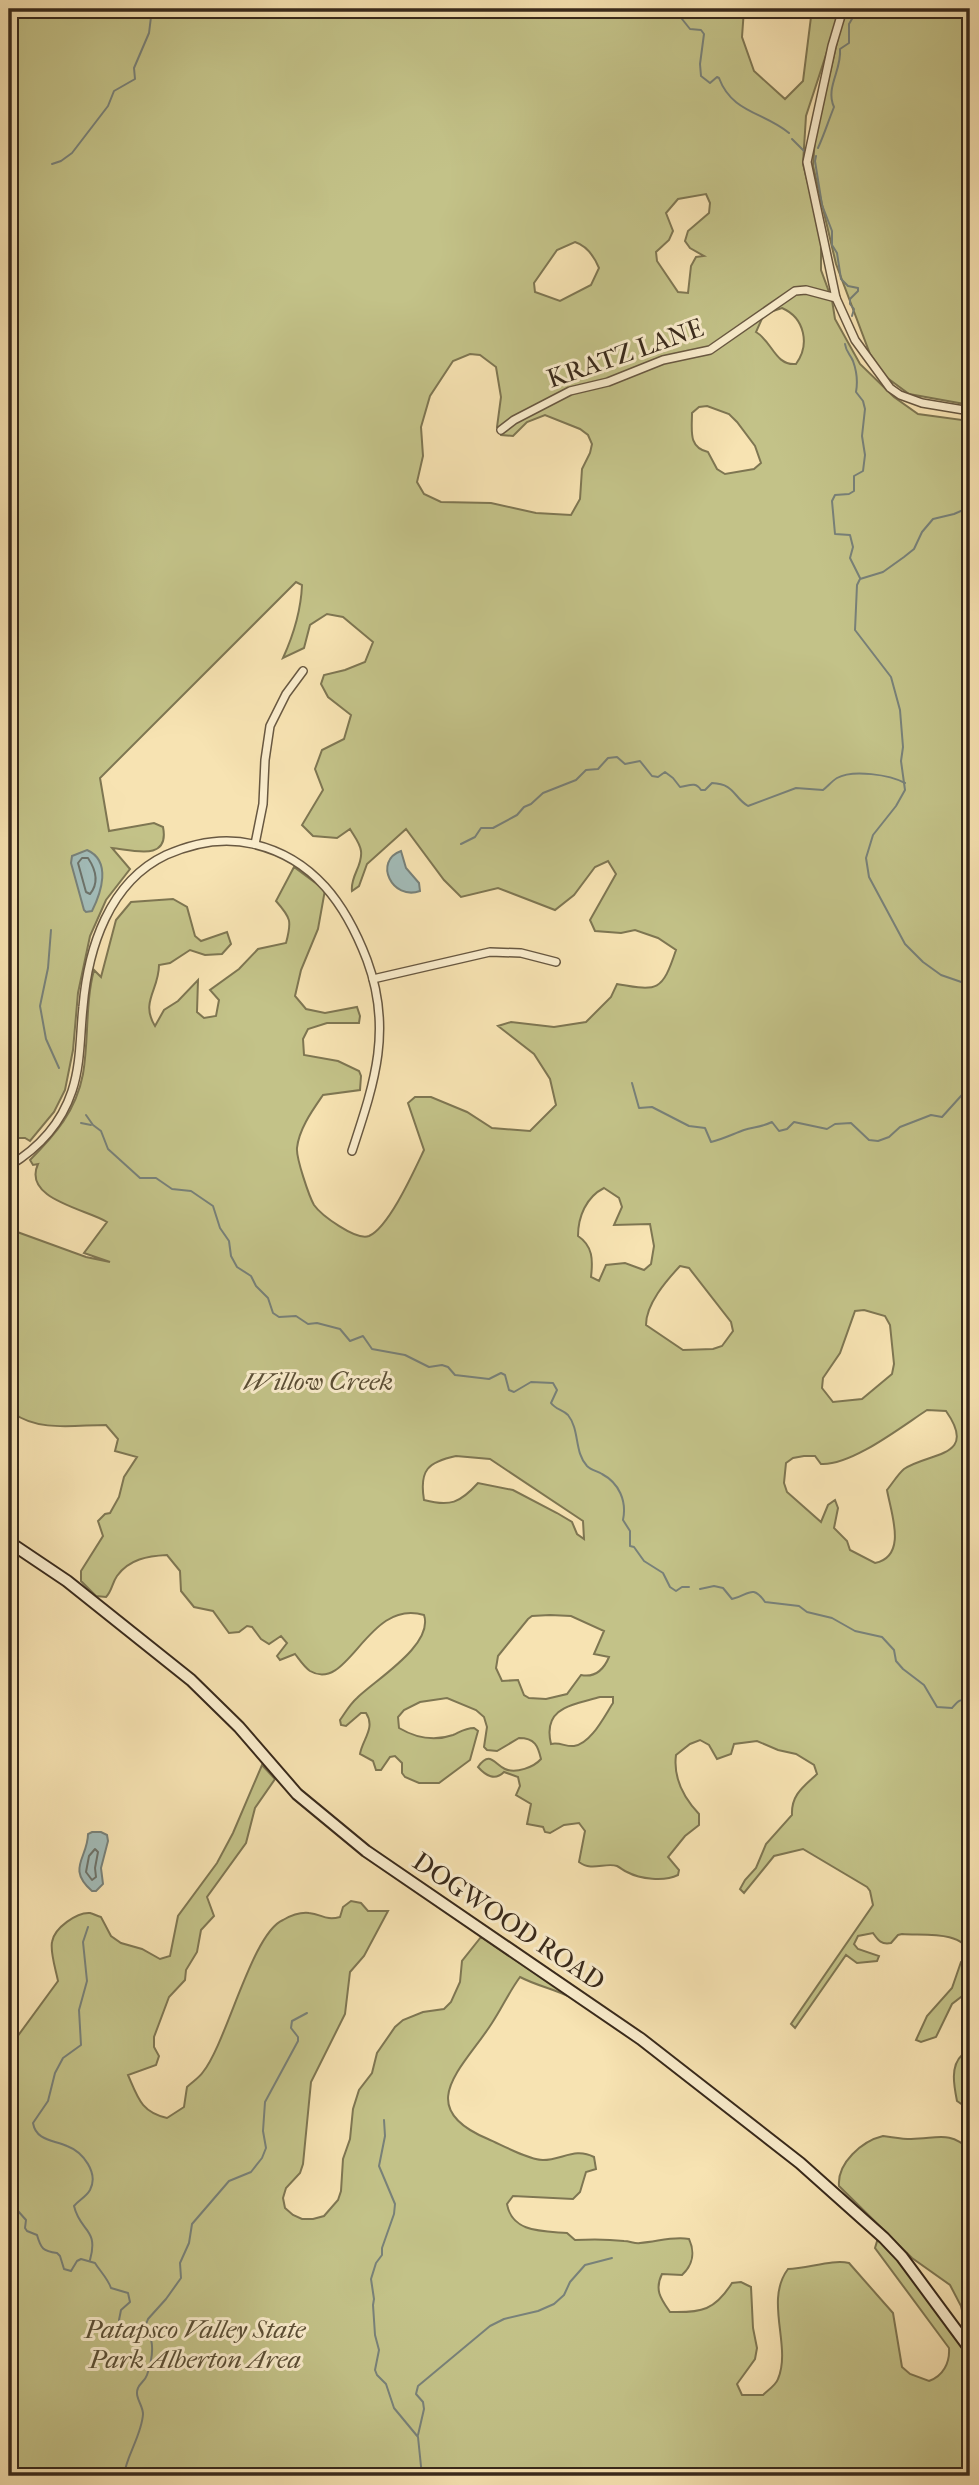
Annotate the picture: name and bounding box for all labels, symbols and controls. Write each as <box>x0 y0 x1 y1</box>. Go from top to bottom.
street label: KRATZ LANE <box>543 312 708 395</box>
park label: Willow Creek <box>243 1366 393 1397</box>
street label: DOGWOOD ROAD <box>407 1846 611 1997</box>
park label: Patapsco Valley State Park Alberton Area <box>83 2314 307 2375</box>

